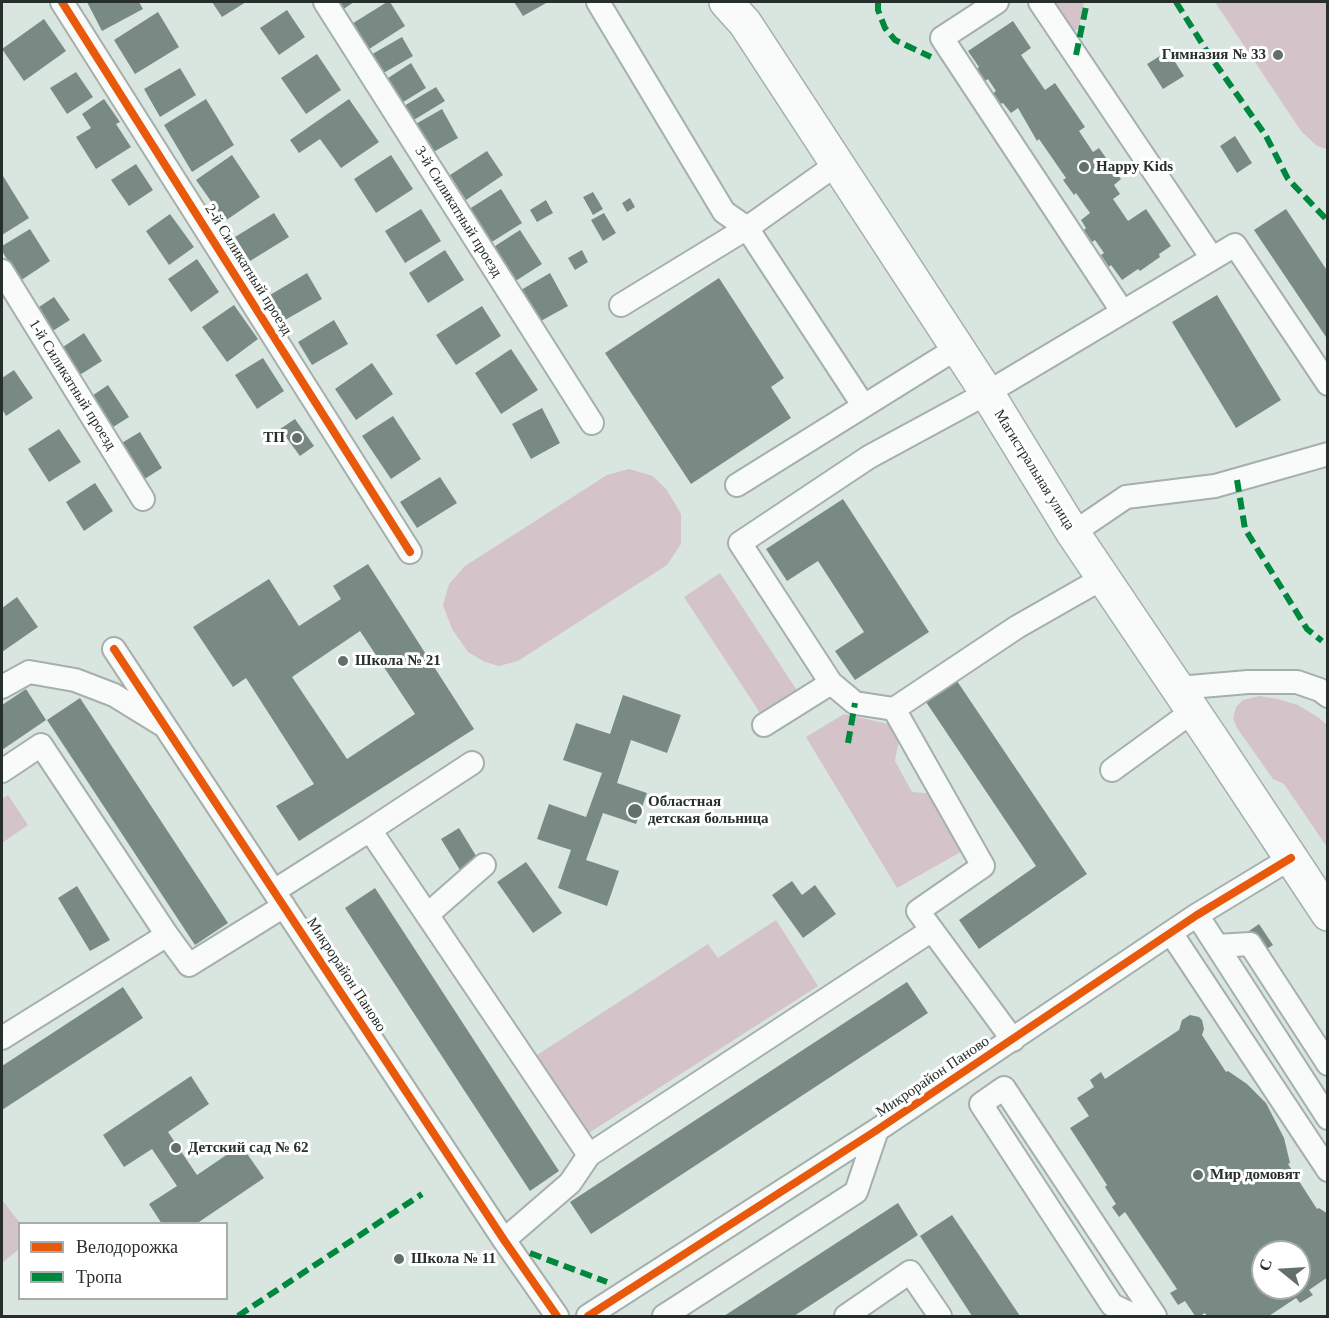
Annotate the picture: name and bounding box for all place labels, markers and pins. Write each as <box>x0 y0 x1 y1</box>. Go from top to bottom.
place label: Гимназия № 33 <box>1162 46 1266 64</box>
marker: Гимназия № 33 <box>1271 48 1285 62</box>
place label: Happy Kids <box>1096 158 1173 176</box>
marker: Happy Kids <box>1077 160 1091 174</box>
place label: ТП <box>263 429 285 447</box>
marker: ТП <box>290 431 304 445</box>
place label: Школа № 21 <box>355 652 441 670</box>
marker: Школа № 21 <box>336 654 350 668</box>
place label: Областная детская больница <box>648 793 769 828</box>
marker: Областная детская больница <box>626 802 644 820</box>
place label: Детский сад № 62 <box>188 1139 309 1157</box>
marker: Детский сад № 62 <box>169 1141 183 1155</box>
place label: Мир домовят <box>1210 1166 1300 1184</box>
marker: Мир домовят <box>1191 1168 1205 1182</box>
place label: Школа № 11 <box>411 1250 496 1268</box>
marker: Школа № 11 <box>392 1252 406 1266</box>

